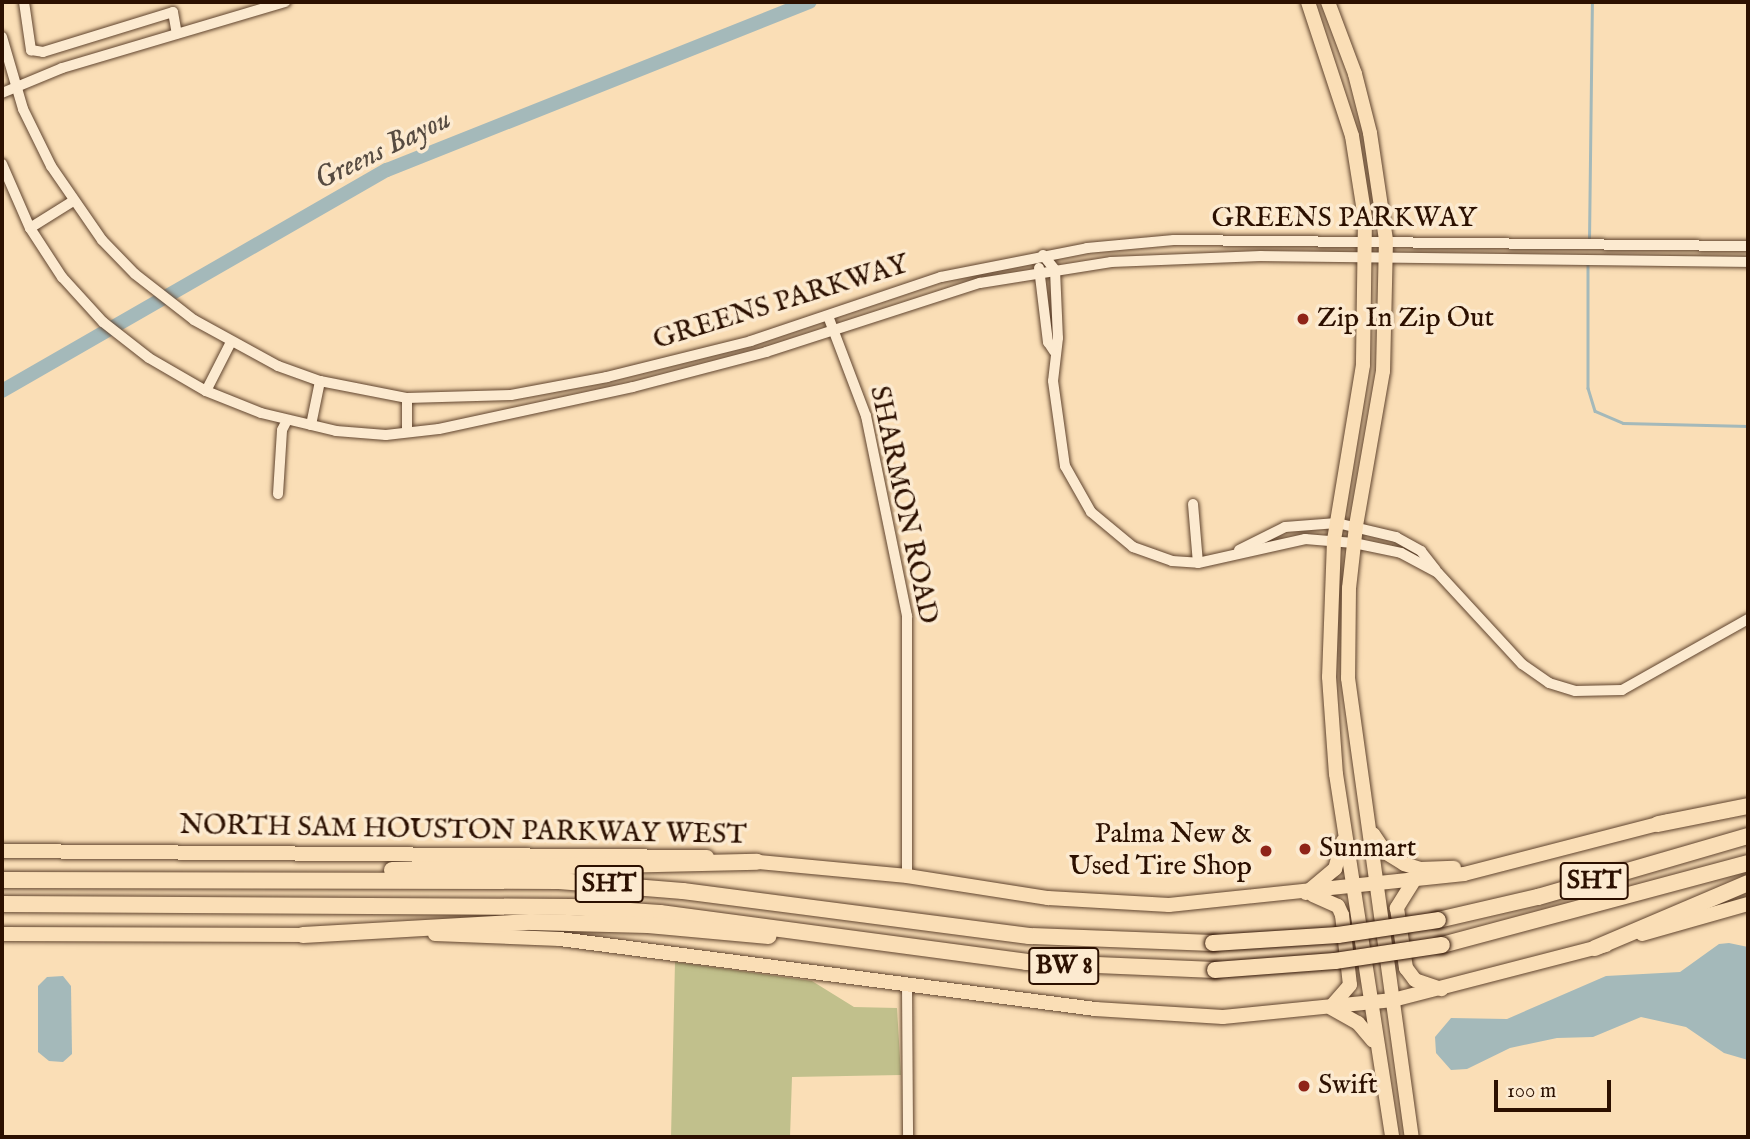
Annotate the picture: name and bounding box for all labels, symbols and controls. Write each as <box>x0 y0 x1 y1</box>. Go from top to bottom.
water label: Greens Bayou <box>309 102 457 198</box>
street label: GREENS PARKWAY <box>1211 202 1477 236</box>
street label: GREENS PARKWAY <box>649 248 913 358</box>
place label: Zip In Zip Out <box>1317 302 1494 336</box>
marker: Zip In Zip Out <box>1295 311 1311 327</box>
street label: SHARMON ROAD <box>861 383 945 627</box>
street label: NORTH SAM HOUSTON PARKWAY WEST <box>179 809 747 853</box>
place label: Palma New & Used Tire Shop <box>1069 818 1252 884</box>
place label: Sunmart <box>1319 832 1416 866</box>
marker: Sunmart <box>1297 841 1313 857</box>
marker: Palma New & Used Tire Shop <box>1258 843 1274 859</box>
road number: SHT <box>1559 859 1629 904</box>
road number: SHT <box>574 862 644 906</box>
road number: BW 8 <box>1027 944 1101 988</box>
scale bar <box>1498 1066 1615 1110</box>
place label: Swift <box>1318 1069 1378 1103</box>
marker: Swift <box>1296 1078 1312 1094</box>
text: 100 m <box>1507 1078 1556 1105</box>

